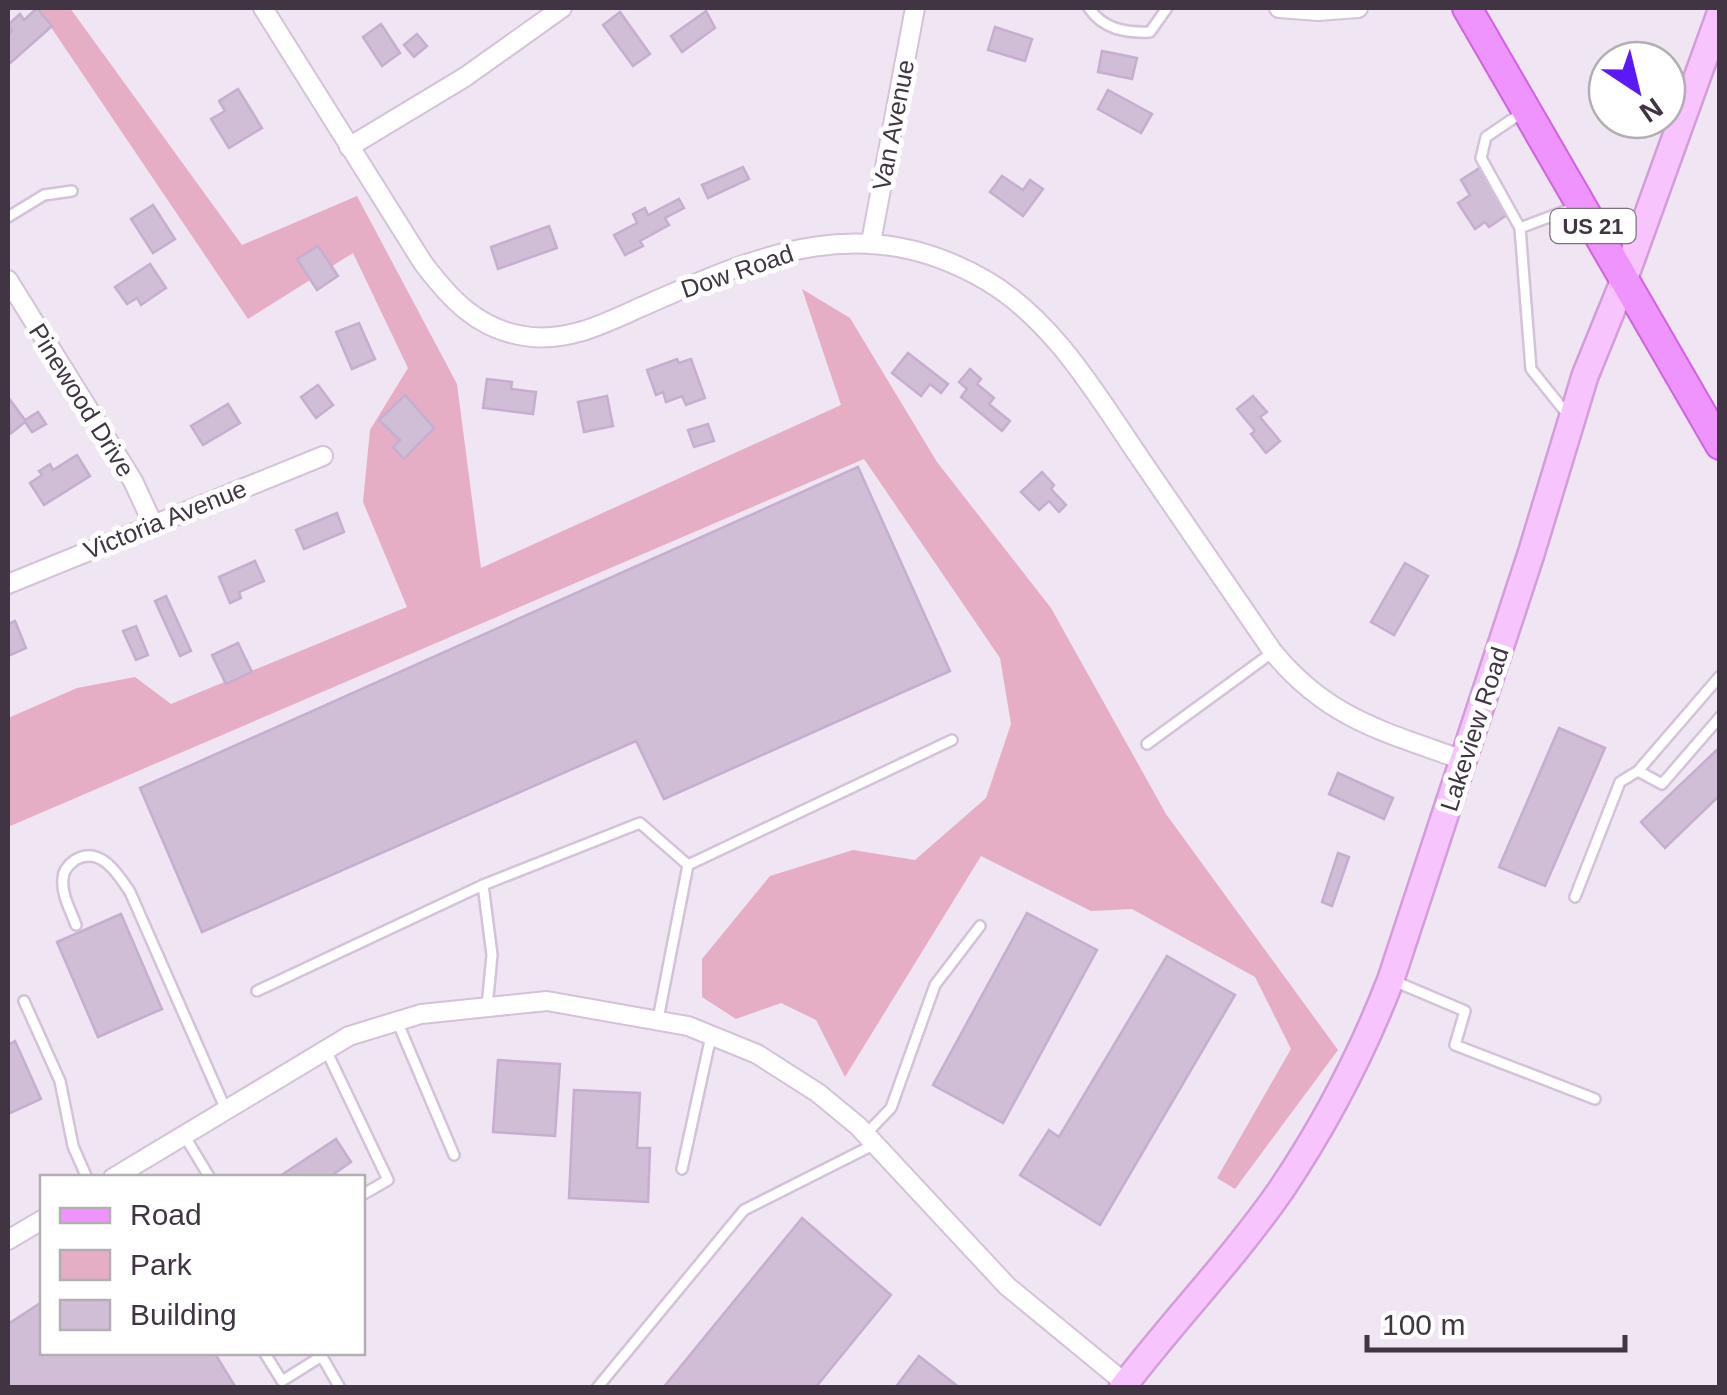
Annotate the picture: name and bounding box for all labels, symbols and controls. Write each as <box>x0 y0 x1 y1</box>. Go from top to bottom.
north arrow <box>1587 40 1687 140</box>
street label: Van Avenue <box>867 57 919 193</box>
text: N <box>1634 92 1668 129</box>
road number: US 21 <box>1550 209 1636 243</box>
street label: Dow Road <box>677 239 797 303</box>
street label: Pinewood Drive <box>24 318 140 482</box>
street label: Victoria Avenue <box>80 474 250 564</box>
street label: Lakeview Road <box>1434 643 1514 815</box>
legend <box>40 1175 365 1355</box>
text: Road <box>130 1198 202 1231</box>
text: Park <box>130 1248 193 1281</box>
scale bar <box>1367 1290 1624 1352</box>
text: Building <box>130 1298 237 1331</box>
text: 100 m <box>1382 1308 1465 1341</box>

